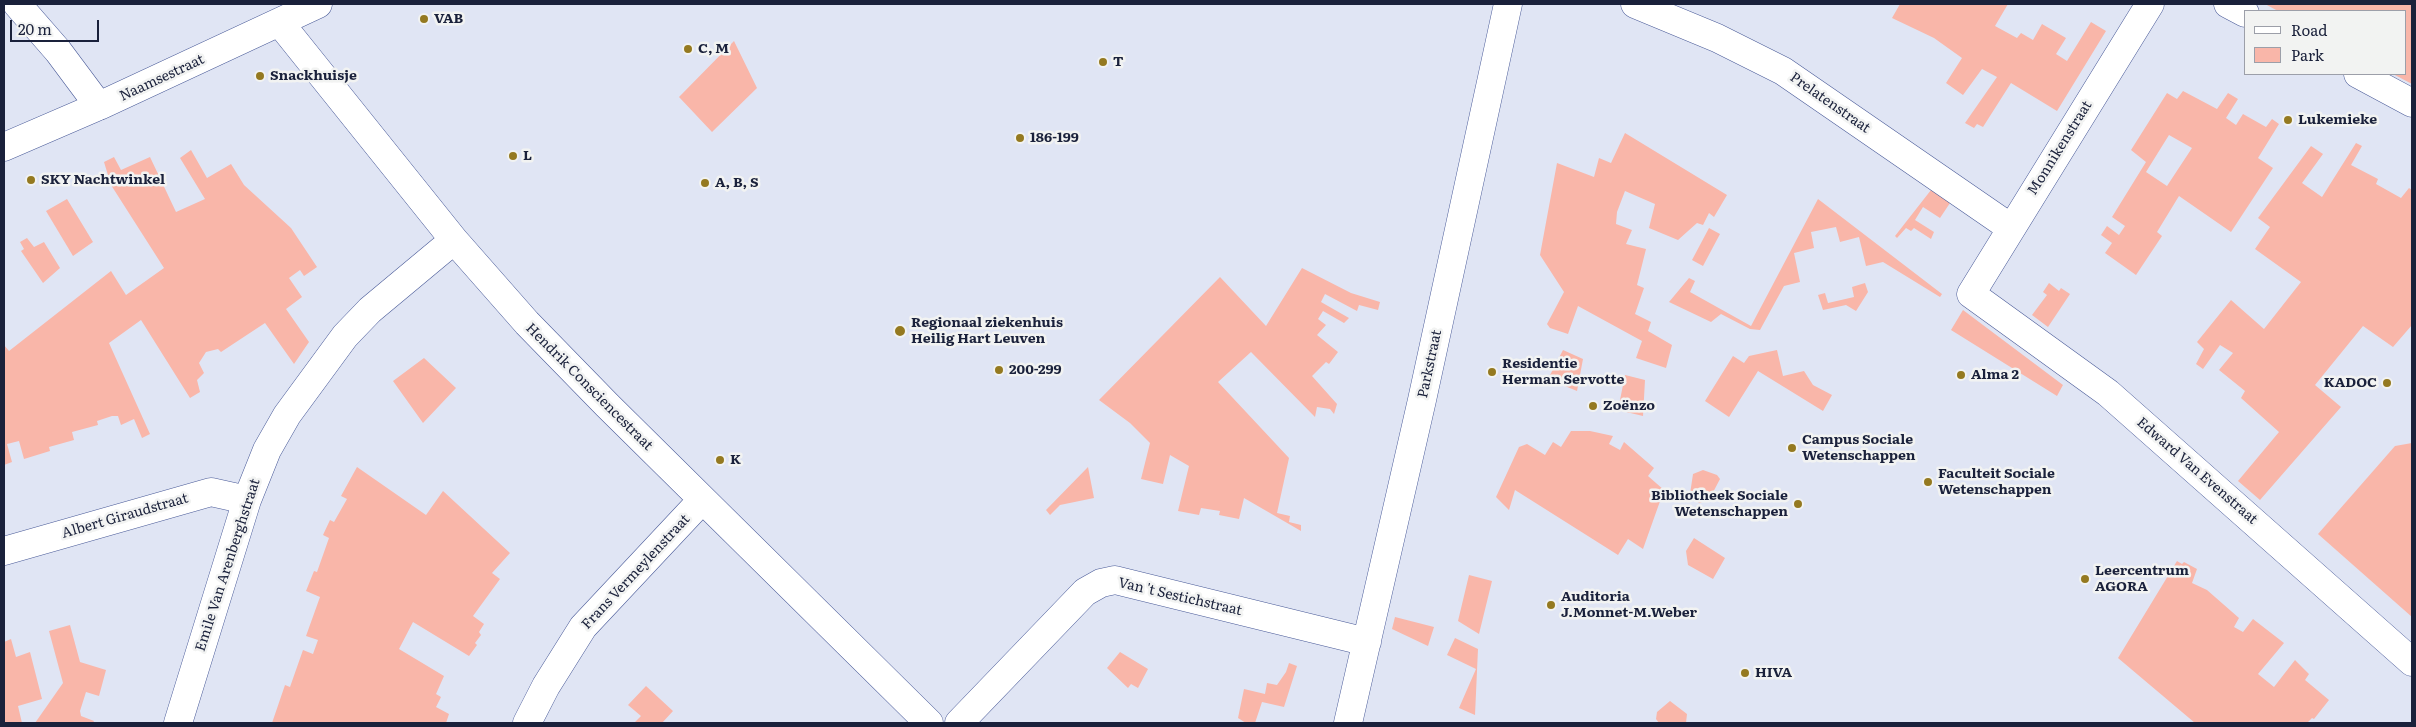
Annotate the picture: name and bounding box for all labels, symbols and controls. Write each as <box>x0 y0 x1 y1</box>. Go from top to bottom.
scale bar <box>12 10 101 42</box>
legend <box>2244 10 2406 75</box>
place label: VAB <box>434 11 463 27</box>
marker: VAB <box>418 13 430 25</box>
text: 20 m <box>18 17 52 40</box>
text: Road <box>2291 18 2327 41</box>
place label: C, M <box>698 41 729 57</box>
marker: C, M <box>682 43 694 55</box>
text: Park <box>2291 43 2324 66</box>
street label: Naamsestraat <box>117 51 207 105</box>
place label: T <box>1113 54 1123 70</box>
marker: T <box>1097 56 1109 68</box>
place label: Snackhuisje <box>270 68 357 84</box>
street label: Prelatenstraat <box>1787 69 1873 137</box>
marker: Snackhuisje <box>254 70 266 82</box>
street label: Monnikenstraat <box>2024 98 2096 198</box>
place label: Lukemieke <box>2298 112 2377 128</box>
marker: Lukemieke <box>2282 114 2294 126</box>
place label: 186-199 <box>1030 130 1079 146</box>
marker: 186-199 <box>1014 132 1026 144</box>
place label: L <box>523 148 532 164</box>
marker: L <box>507 150 519 162</box>
place label: SKY Nachtwinkel <box>41 172 165 188</box>
marker: SKY Nachtwinkel <box>25 174 37 186</box>
place label: A, B, S <box>715 175 759 191</box>
marker: A, B, S <box>699 177 711 189</box>
place label: Regionaal ziekenhuis Heilig Hart Leuven <box>911 315 1063 348</box>
street label: Hendrik Consciencestraat <box>522 320 656 454</box>
marker: Regionaal ziekenhuis Heilig Hart Leuven <box>893 324 907 338</box>
street label: Parkstraat <box>1415 328 1445 400</box>
place label: Residentie Herman Servotte <box>1502 356 1624 388</box>
place label: 200-299 <box>1009 362 1062 378</box>
marker: 200-299 <box>993 364 1005 376</box>
marker: Residentie Herman Servotte <box>1486 366 1498 378</box>
place label: Alma 2 <box>1971 367 2019 383</box>
marker: Alma 2 <box>1955 369 1967 381</box>
place label: KADOC <box>2324 375 2377 391</box>
marker: KADOC <box>2381 377 2393 389</box>
place label: Zoënzo <box>1603 398 1655 414</box>
marker: Zoënzo <box>1587 400 1599 412</box>
street label: Edward Van Evenstraat <box>2133 414 2261 528</box>
place label: Campus Sociale Wetenschappen <box>1802 432 1916 464</box>
marker: Campus Sociale Wetenschappen <box>1786 442 1798 454</box>
place label: K <box>730 452 741 468</box>
marker: K <box>714 454 726 466</box>
place label: Faculteit Sociale Wetenschappen <box>1938 466 2055 498</box>
marker: Faculteit Sociale Wetenschappen <box>1922 476 1934 488</box>
street label: Emile Van Arenberghstraat <box>192 477 264 653</box>
place label: Bibliotheek Sociale Wetenschappen <box>1651 488 1788 520</box>
street label: Albert Giraudstraat <box>60 490 190 542</box>
marker: Bibliotheek Sociale Wetenschappen <box>1792 498 1804 510</box>
street label: Frans Vermeylenstraat <box>578 511 694 633</box>
place label: Leercentrum AGORA <box>2095 563 2189 596</box>
marker: Leercentrum AGORA <box>2079 573 2091 585</box>
street label: Van 't Sestichstraat <box>1116 575 1244 619</box>
place label: Auditoria J.Monnet-M.Weber <box>1561 589 1697 622</box>
marker: Auditoria J.Monnet-M.Weber <box>1545 599 1557 611</box>
place label: HIVA <box>1755 665 1792 681</box>
marker: HIVA <box>1739 667 1751 679</box>

